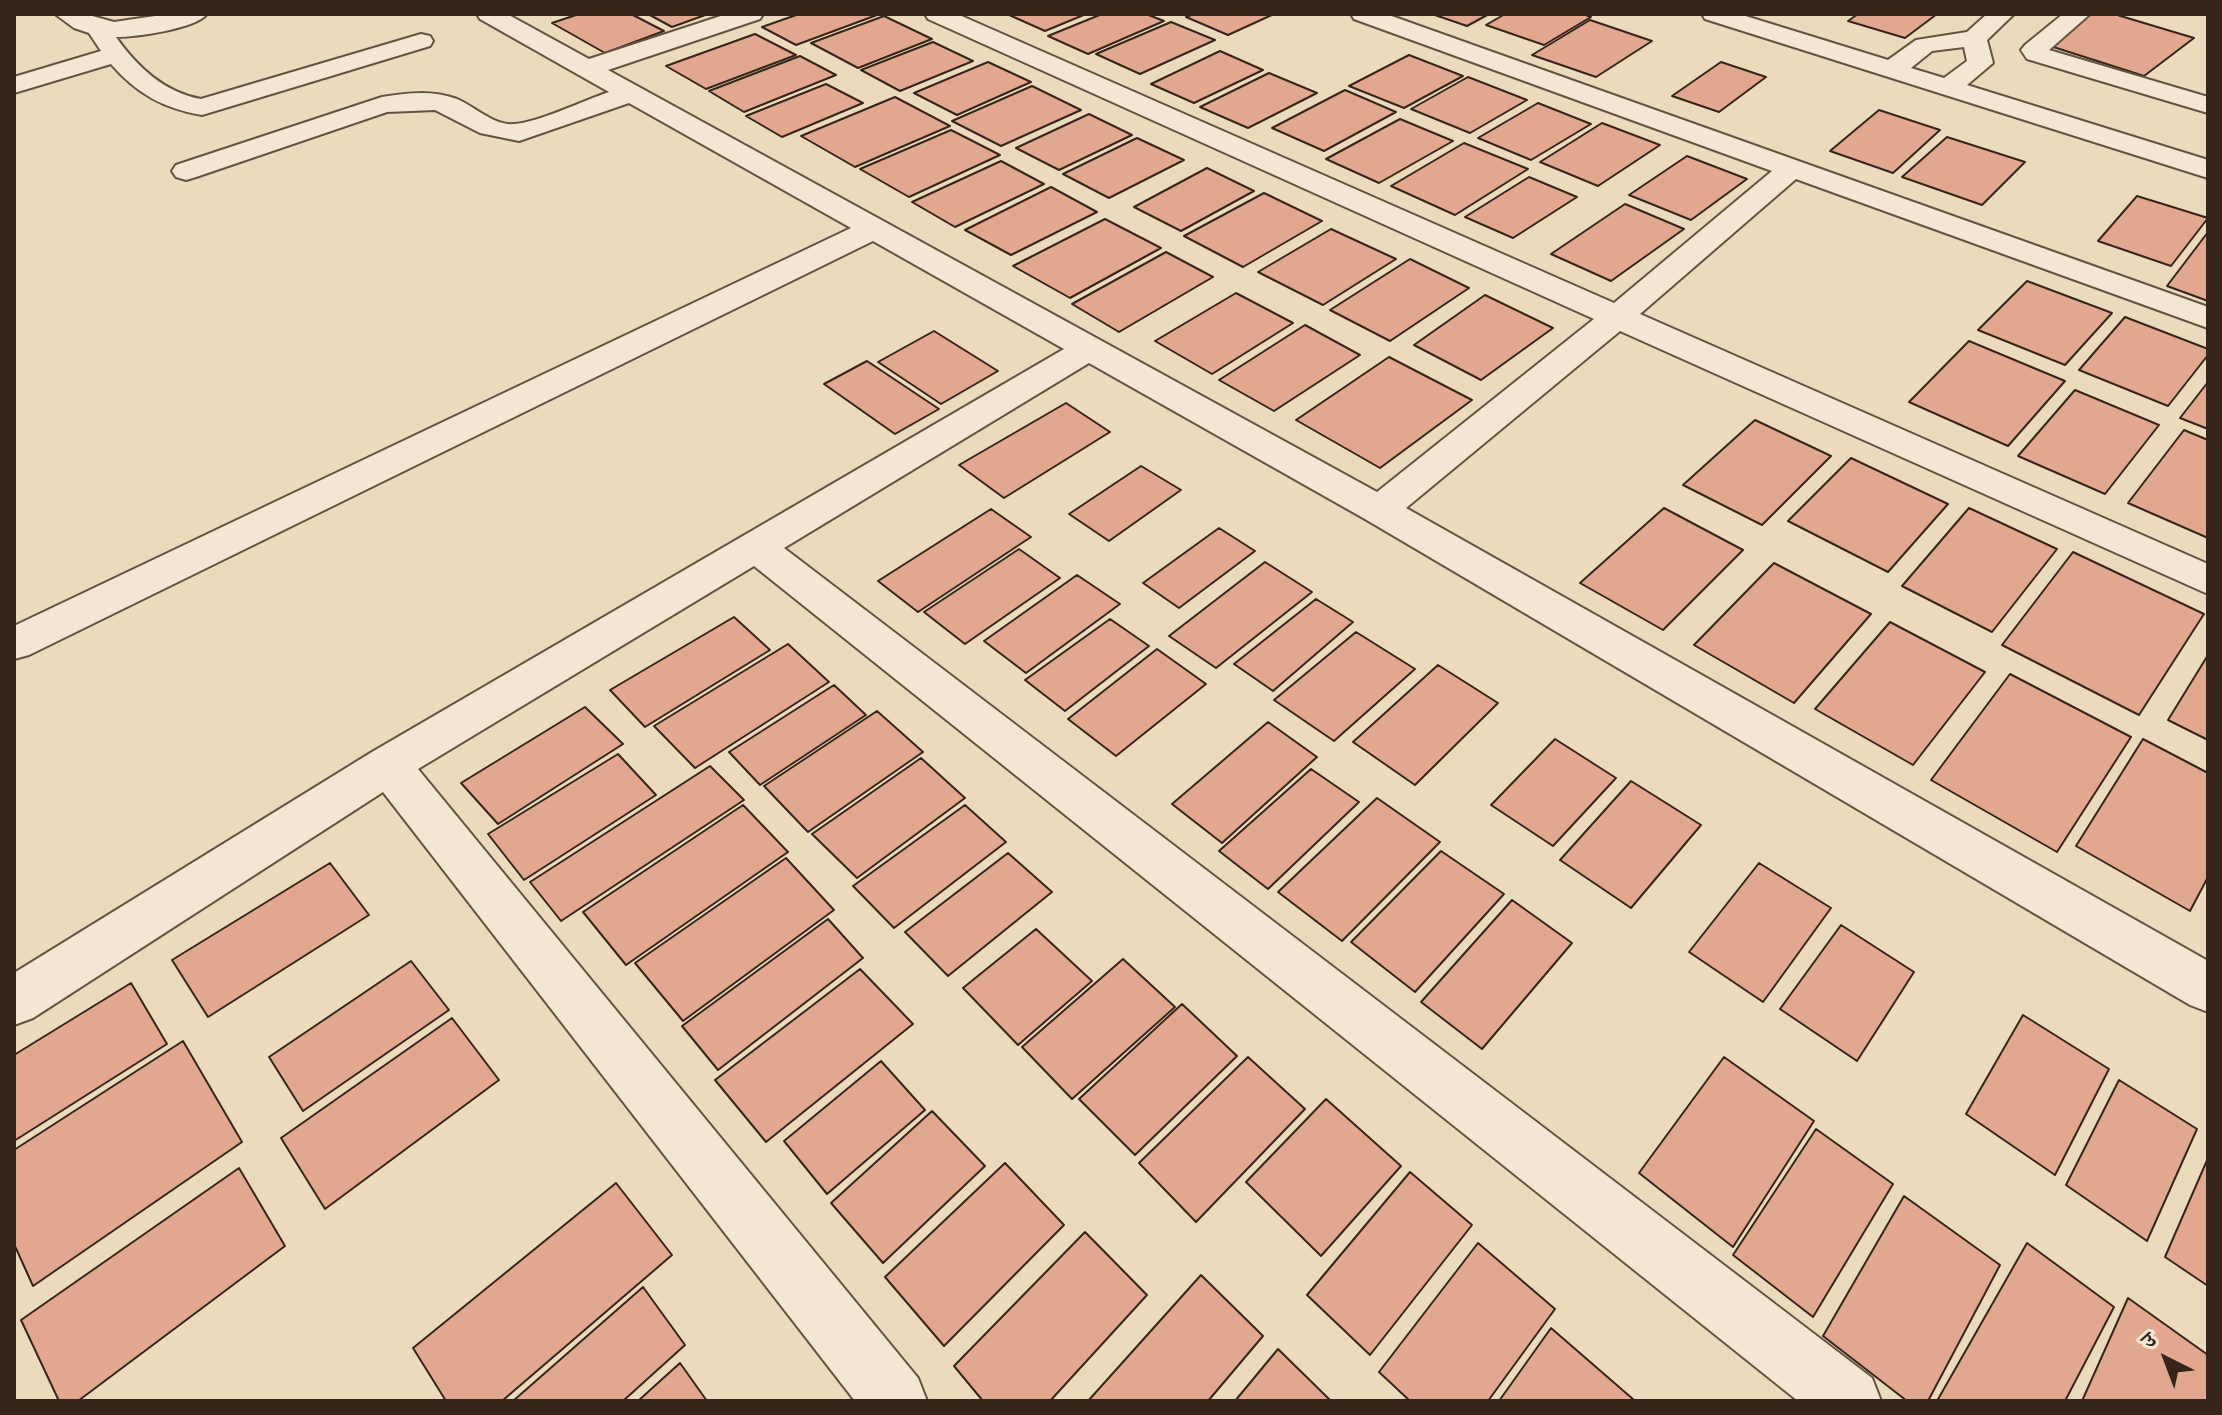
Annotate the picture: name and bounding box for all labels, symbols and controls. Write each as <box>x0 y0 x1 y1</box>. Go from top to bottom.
north arrow <box>2126 1319 2206 1399</box>
text: उ <box>2136 1327 2163 1355</box>

